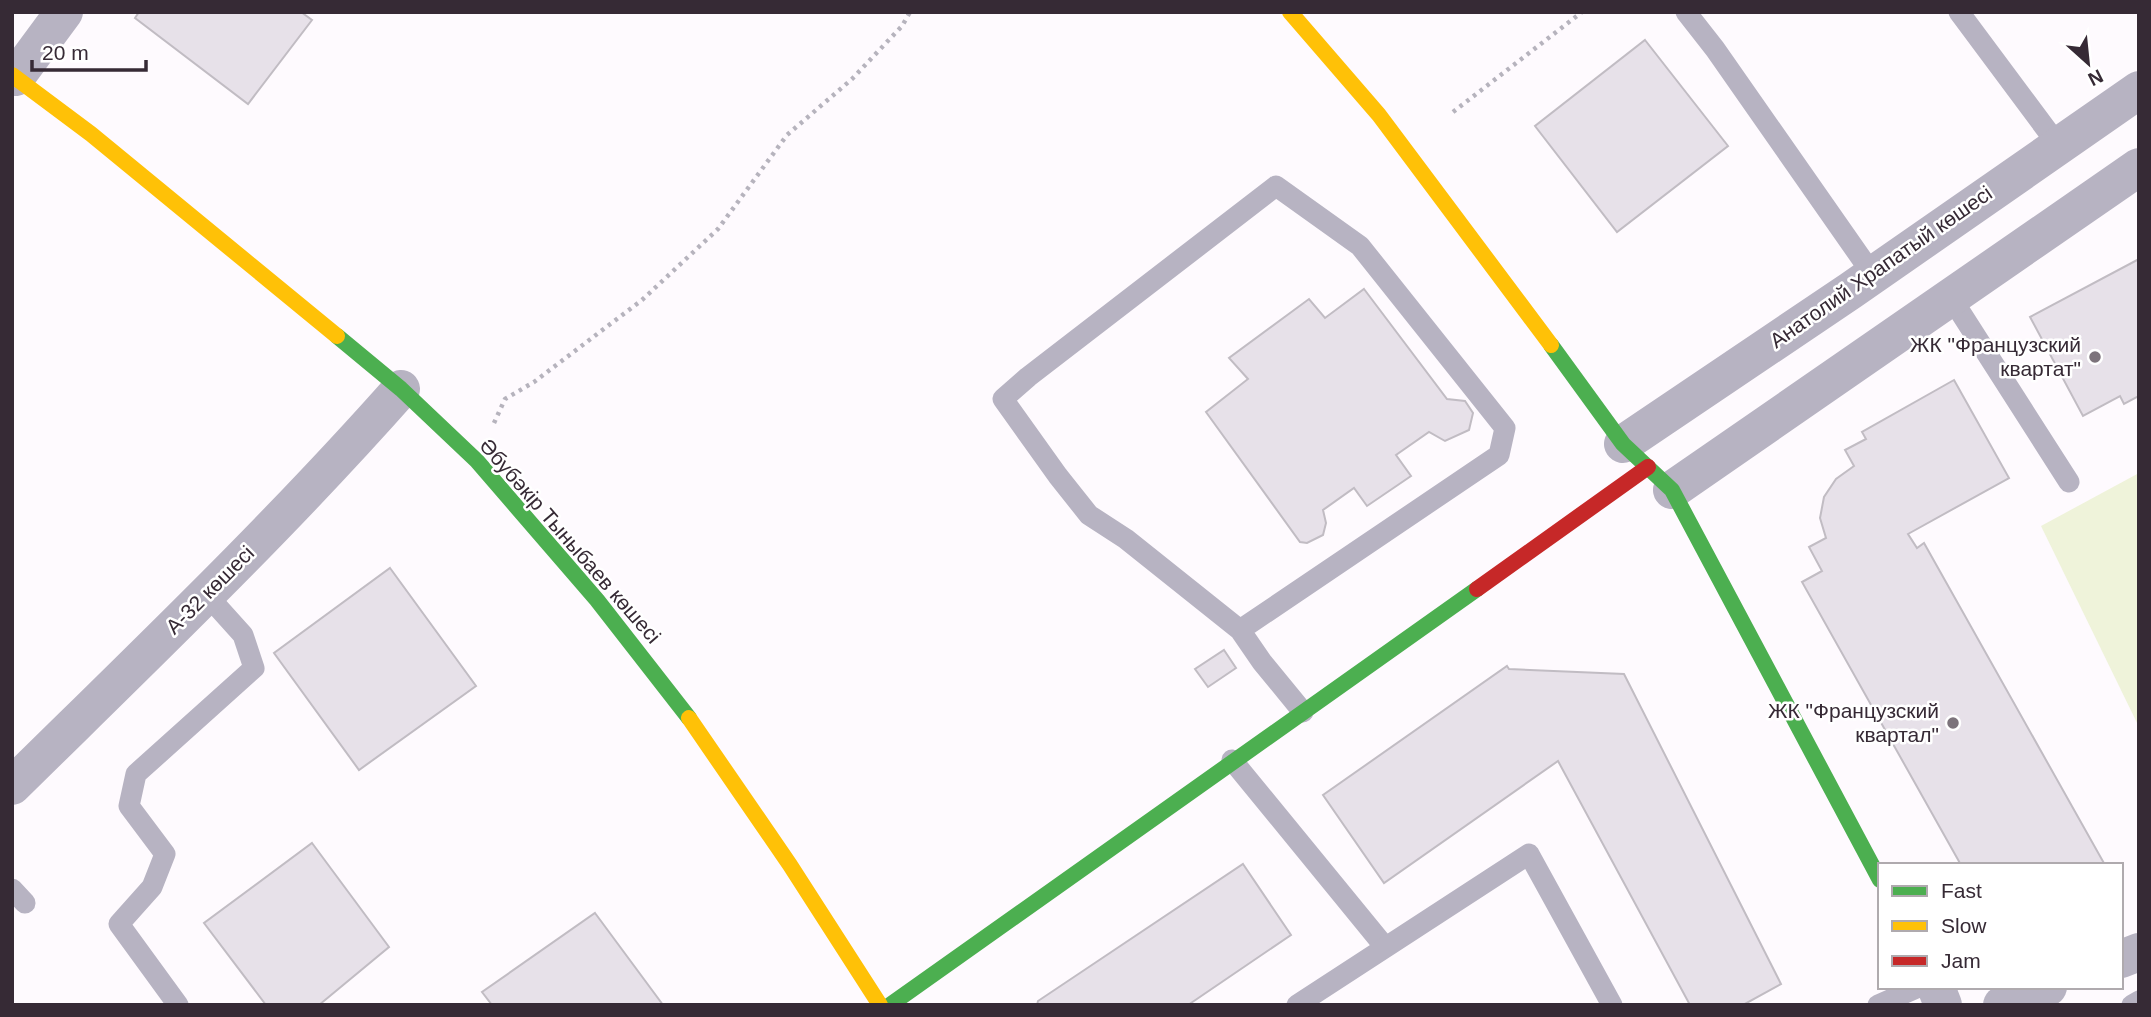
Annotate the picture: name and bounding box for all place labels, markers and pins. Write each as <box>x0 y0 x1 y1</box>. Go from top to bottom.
place label: ЖК "Французский квартат" <box>1910 333 2081 380</box>
marker: ЖК "Французский квартат" <box>2087 349 2103 365</box>
place label: ЖК "Французский квартал" <box>1768 699 1939 746</box>
marker: ЖК "Французский квартал" <box>1945 715 1961 731</box>

